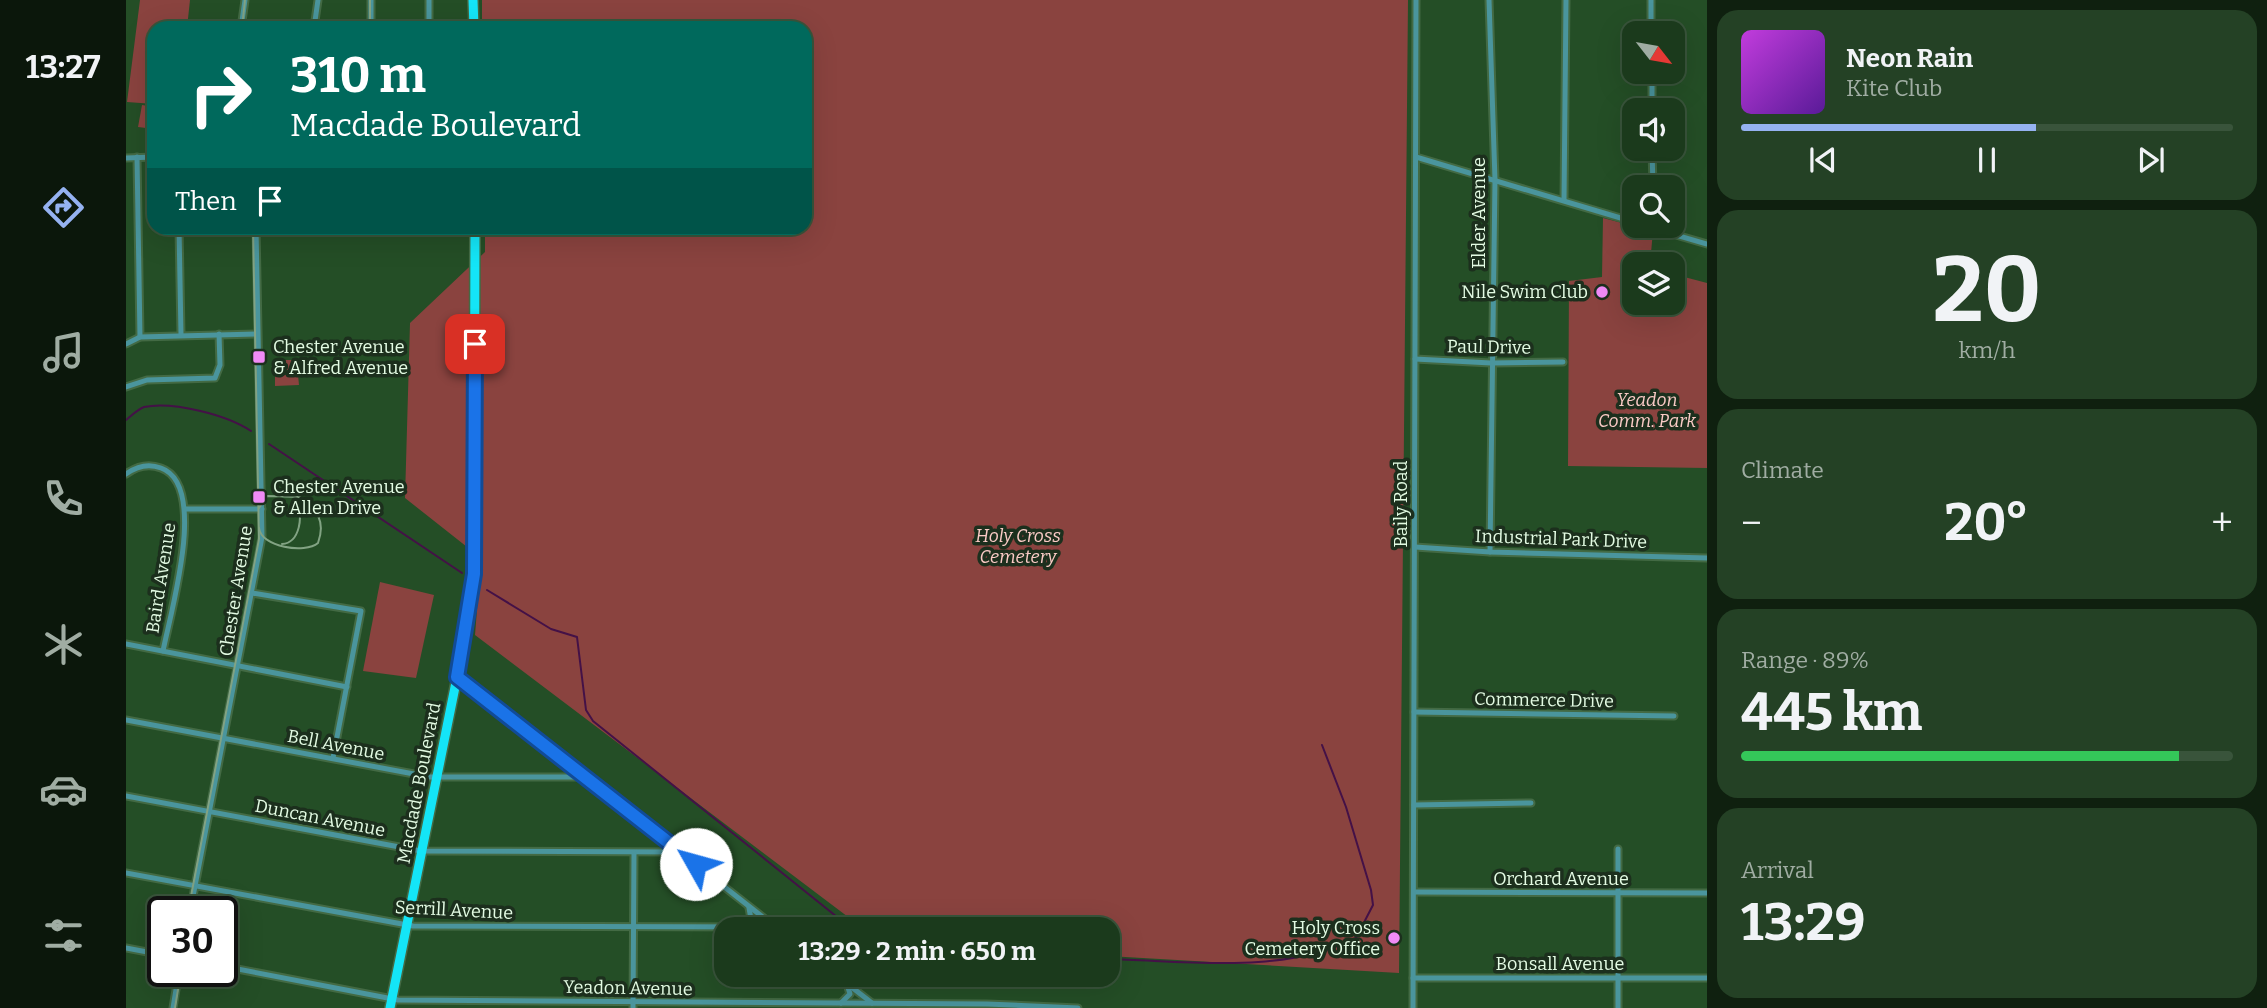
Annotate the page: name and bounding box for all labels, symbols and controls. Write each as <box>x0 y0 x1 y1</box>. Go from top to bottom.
north arrow <box>1622 21 1685 84</box>
map controls <box>1622 21 1685 315</box>
text: Neon Rain <box>1846 43 1973 74</box>
text: 310 m <box>290 46 426 105</box>
text: 13:27 <box>26 48 100 86</box>
icon: right <box>175 49 266 140</box>
text: Kite Club <box>1846 74 1942 102</box>
button: sound <box>1622 98 1685 161</box>
text: Macdade Boulevard <box>290 106 581 144</box>
icon: previous <box>1804 141 1842 179</box>
icon: pause <box>1968 141 2006 179</box>
icon: next <box>2132 141 2170 179</box>
street label: Elder Avenue <box>1468 157 1490 269</box>
button: search <box>1622 175 1685 238</box>
icon: arrive <box>251 182 289 220</box>
icon: directions <box>39 183 88 232</box>
text: Then <box>175 186 237 217</box>
text: 20 <box>1932 236 2042 345</box>
button: layers <box>1622 252 1685 315</box>
place label: Nile Swim Club <box>1461 281 1588 303</box>
marker: Nile Swim Club <box>1594 284 1610 300</box>
pin <box>445 314 505 374</box>
icon: arrive <box>456 325 494 363</box>
icon: music <box>39 328 88 377</box>
street label: Paul Drive <box>1447 335 1531 359</box>
place label: Chester Avenue & Alfred Avenue <box>273 336 408 379</box>
text: km/h <box>1959 336 2015 364</box>
marker: Chester Avenue & Alfred Avenue <box>251 349 267 365</box>
park label: Yeadon Comm. Park <box>1598 389 1696 432</box>
text: Climate <box>1741 456 1824 484</box>
street label: Baily Road <box>1390 460 1412 547</box>
icon: phone <box>39 474 88 523</box>
place label: Chester Avenue & Allen Drive <box>273 476 405 519</box>
marker: Chester Avenue & Allen Drive <box>251 489 267 505</box>
text: 20° <box>1944 491 2029 554</box>
text: − <box>1741 500 1762 546</box>
text: + <box>2211 500 2233 546</box>
street label: Baird Avenue <box>141 521 181 635</box>
street label: Chester Avenue <box>215 524 257 658</box>
park label: Holy Cross Cemetery <box>975 525 1061 568</box>
street label: Industrial Park Drive <box>1475 525 1647 553</box>
icon: climate <box>39 620 88 669</box>
text: Range · 89% <box>1741 646 1869 674</box>
text: 445 km <box>1741 681 1922 744</box>
street label: Commerce Drive <box>1474 688 1614 712</box>
street label: Macdade Boulevard <box>393 700 445 865</box>
street label: Bell Avenue <box>286 725 386 765</box>
icon: car <box>39 765 88 814</box>
street label: Duncan Avenue <box>253 795 387 841</box>
position arrow <box>659 827 733 901</box>
text: Arrival <box>1741 856 1814 884</box>
street label: Orchard Avenue <box>1493 868 1629 890</box>
text: 13:29 <box>1741 891 1866 954</box>
speed limit sign: 30 <box>147 896 238 987</box>
street label: Serrill Avenue <box>394 896 514 924</box>
icon: filters <box>39 911 88 960</box>
place label: Holy Cross Cemetery Office <box>1244 917 1380 960</box>
marker: Holy Cross Cemetery Office <box>1386 930 1402 946</box>
text: 13:29 · 2 min · 650 m <box>798 936 1036 967</box>
street label: Bonsall Avenue <box>1496 953 1624 975</box>
street label: Yeadon Avenue <box>563 976 693 1000</box>

